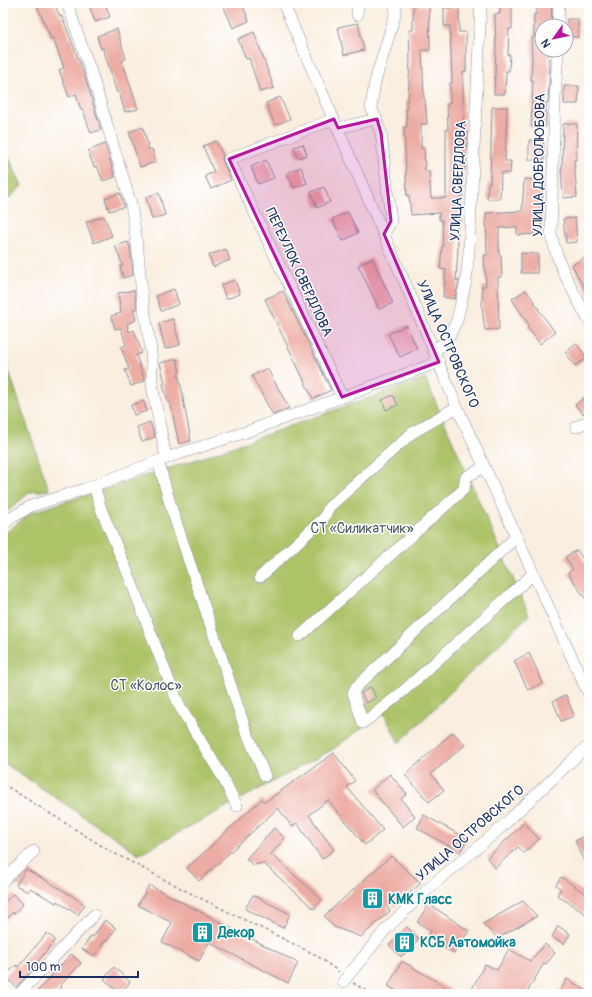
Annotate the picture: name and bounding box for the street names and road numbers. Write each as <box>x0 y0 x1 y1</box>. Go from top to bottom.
street label: УЛИЦА ДОБРОЛЮБОВА <box>529 93 549 237</box>
street label: УЛИЦА СВЕРДЛОВА <box>446 120 470 242</box>
street label: ПЕРЕУЛОК СВЕРДЛОВА <box>262 205 336 339</box>
street label: УЛИЦА ОСТРОВСКОГО <box>413 277 483 411</box>
street label: УЛИЦА ОСТРОВСКОГО <box>413 781 528 885</box>

